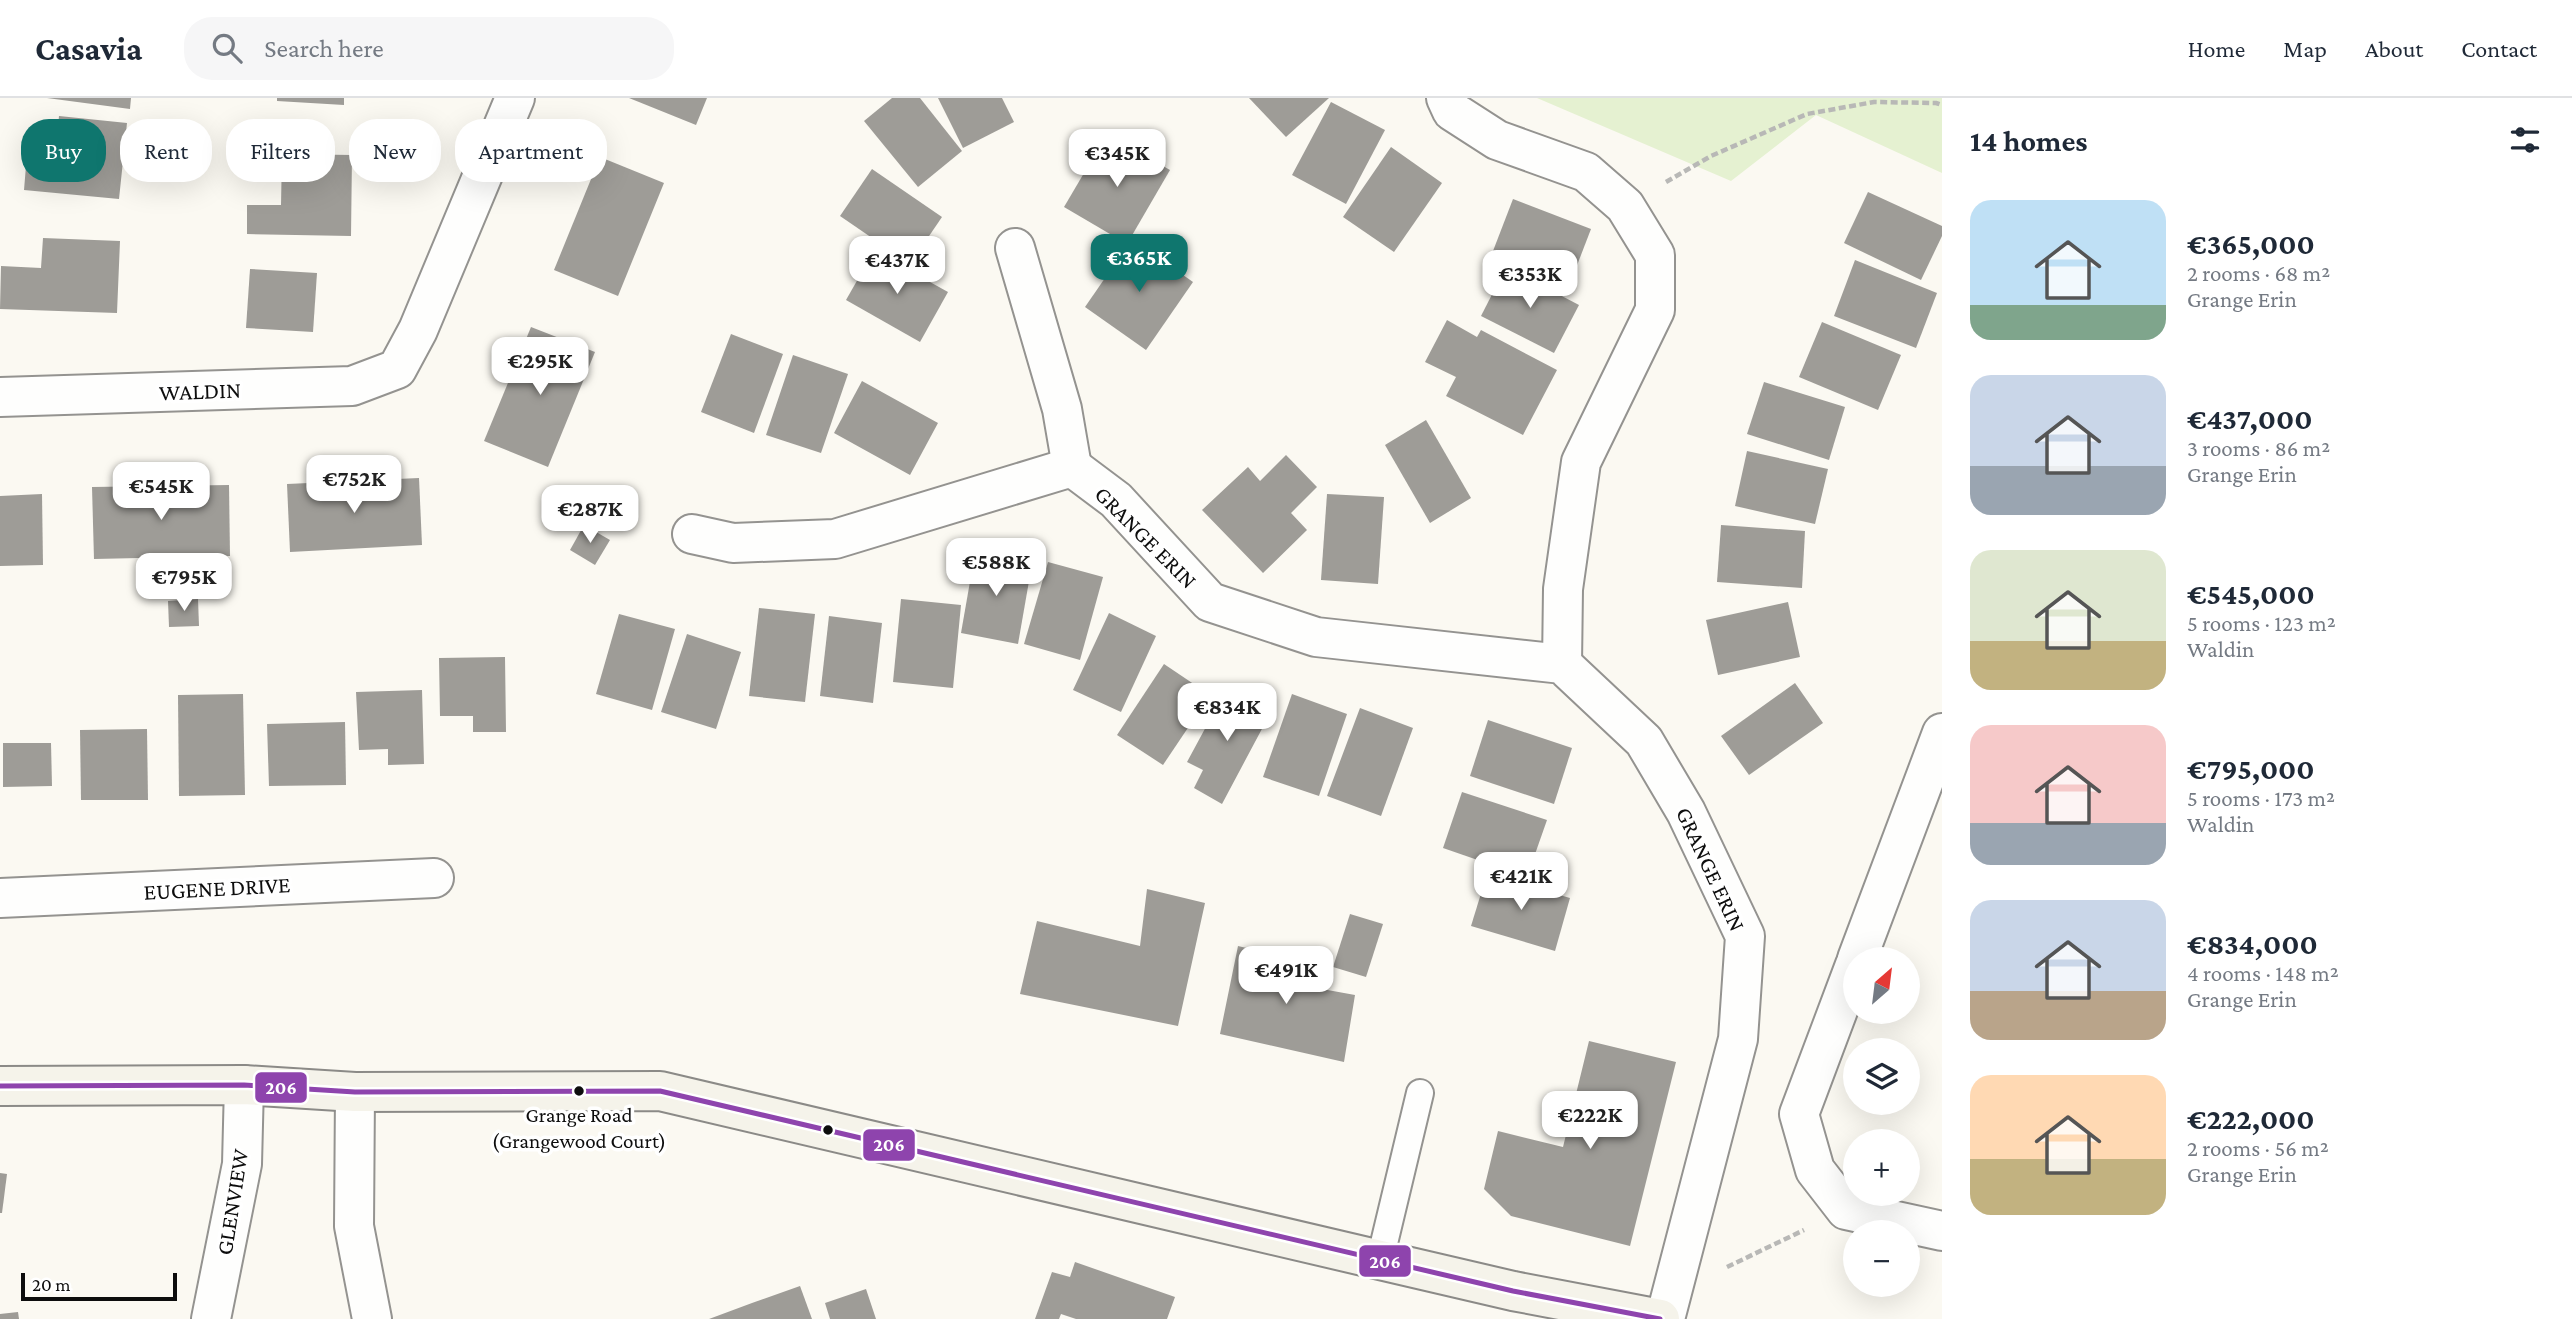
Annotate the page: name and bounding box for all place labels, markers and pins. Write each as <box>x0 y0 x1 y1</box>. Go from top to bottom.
pin: €345K <box>1068 130 1166 189</box>
pin: €365K <box>1090 234 1188 294</box>
pin: €437K <box>848 236 946 296</box>
pin: €353K <box>1481 250 1579 310</box>
pin: €295K <box>491 338 589 397</box>
pin: €752K <box>305 456 403 515</box>
pin: €545K <box>112 462 210 522</box>
pin: €287K <box>541 486 639 545</box>
pin: €588K <box>947 538 1045 598</box>
pin: €795K <box>135 554 233 613</box>
pin: €834K <box>1178 684 1276 743</box>
pin: €421K <box>1472 852 1570 912</box>
pin: €491K <box>1237 946 1335 1006</box>
marker: Grange Road (Grangewood Court) <box>572 1084 586 1098</box>
pin: €222K <box>1541 1091 1639 1151</box>
place label: Grange Road (Grangewood Court) <box>492 1103 666 1153</box>
unlabelled marker <box>821 1123 835 1137</box>

